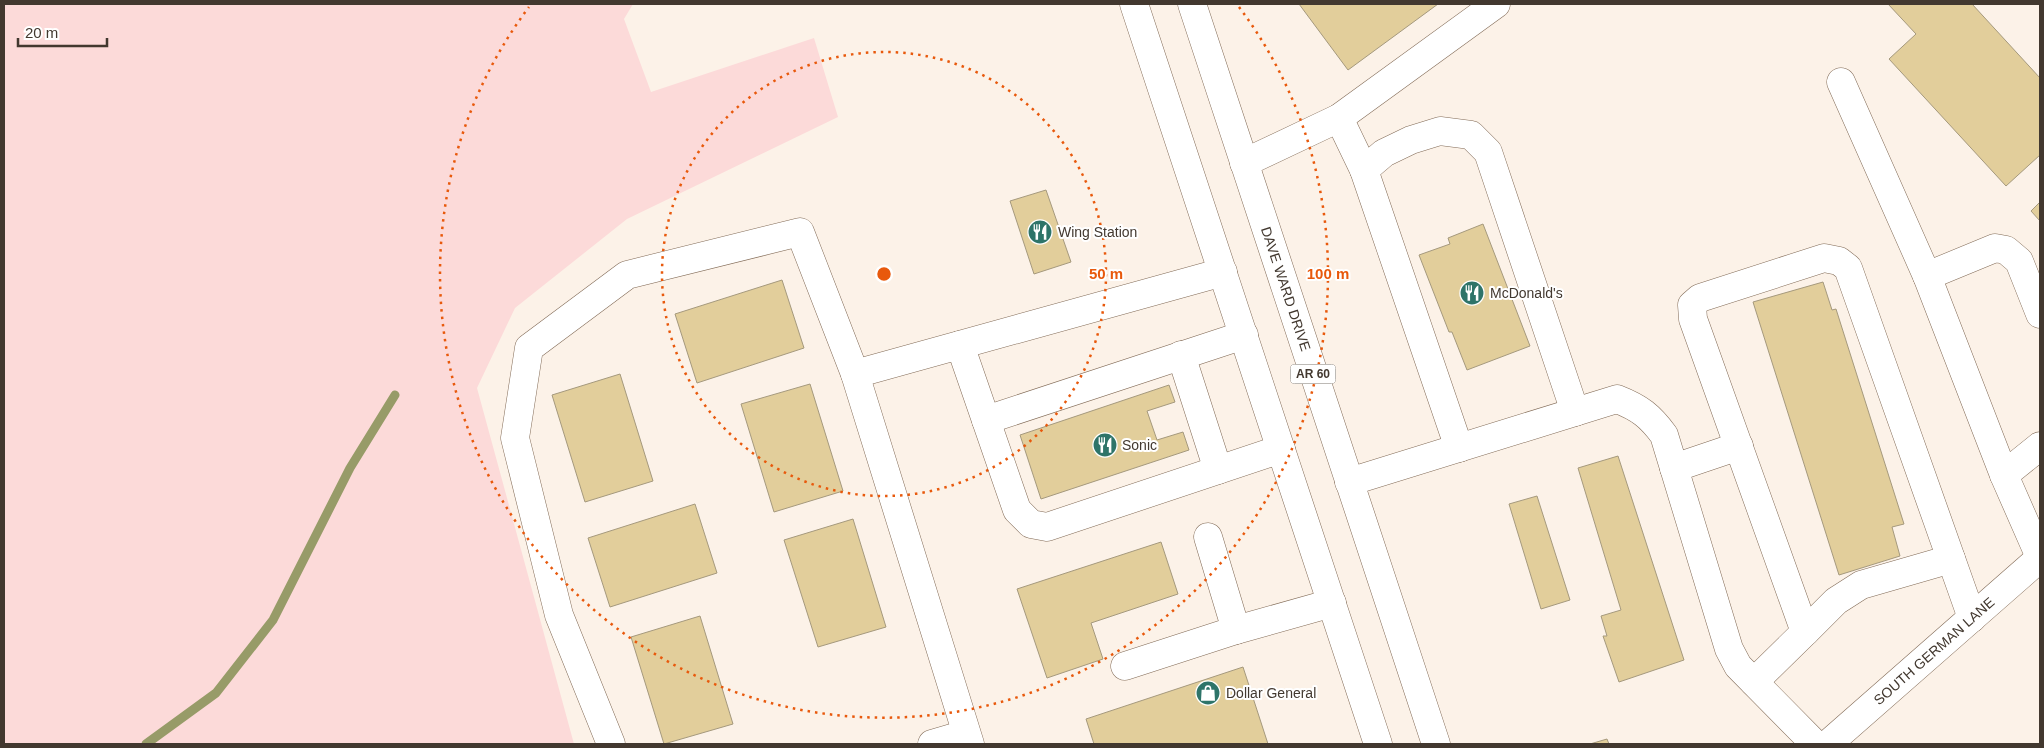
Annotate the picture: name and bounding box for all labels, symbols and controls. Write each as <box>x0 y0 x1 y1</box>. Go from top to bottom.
scale bar <box>18 15 106 47</box>
text: 20 m <box>25 24 58 41</box>
restaurant icon: Wing Station <box>1027 219 1053 245</box>
place label: Wing Station <box>1058 224 1137 240</box>
street label: DAVE WARD DRIVE <box>1258 225 1314 353</box>
centre of rings <box>875 265 893 283</box>
text: 50 m <box>1089 265 1123 282</box>
text: 100 m <box>1307 265 1349 282</box>
restaurant icon: McDonald's <box>1459 280 1485 306</box>
place label: McDonald's <box>1490 285 1563 301</box>
road number: AR 60 <box>1290 364 1336 384</box>
restaurant icon: Sonic <box>1092 432 1118 458</box>
place label: Sonic <box>1122 437 1157 453</box>
street label: SOUTH GERMAN LANE <box>1870 594 1997 708</box>
shop icon: Dollar General <box>1195 680 1221 706</box>
place label: Dollar General <box>1226 685 1316 701</box>

